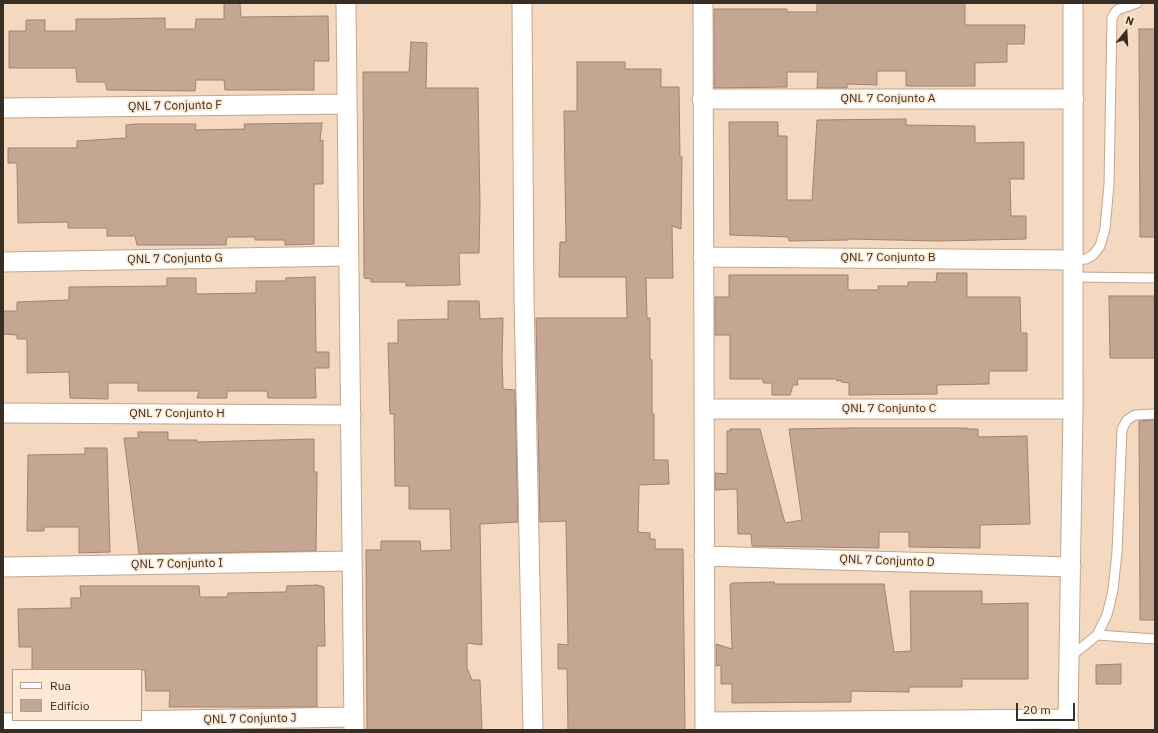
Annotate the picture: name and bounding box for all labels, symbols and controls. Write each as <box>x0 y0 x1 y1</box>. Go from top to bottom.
north arrow <box>1106 12 1146 52</box>
text: N <box>1124 13 1136 28</box>
street label: QNL 7 Conjunto A <box>841 92 935 106</box>
street label: QNL 7 Conjunto F <box>128 98 222 114</box>
street label: QNL 7 Conjunto G <box>127 251 223 267</box>
street label: QNL 7 Conjunto B <box>840 251 936 265</box>
street label: QNL 7 Conjunto C <box>842 402 936 416</box>
street label: QNL 7 Conjunto H <box>129 407 225 421</box>
street label: QNL 7 Conjunto D <box>839 552 935 570</box>
street label: QNL 7 Conjunto I <box>131 556 223 572</box>
legend <box>12 669 142 721</box>
text: Rua <box>50 678 71 693</box>
scale bar <box>1018 695 1077 721</box>
text: Edifício <box>50 698 89 713</box>
text: 20 m <box>1023 702 1051 717</box>
street label: QNL 7 Conjunto J <box>203 711 297 727</box>

